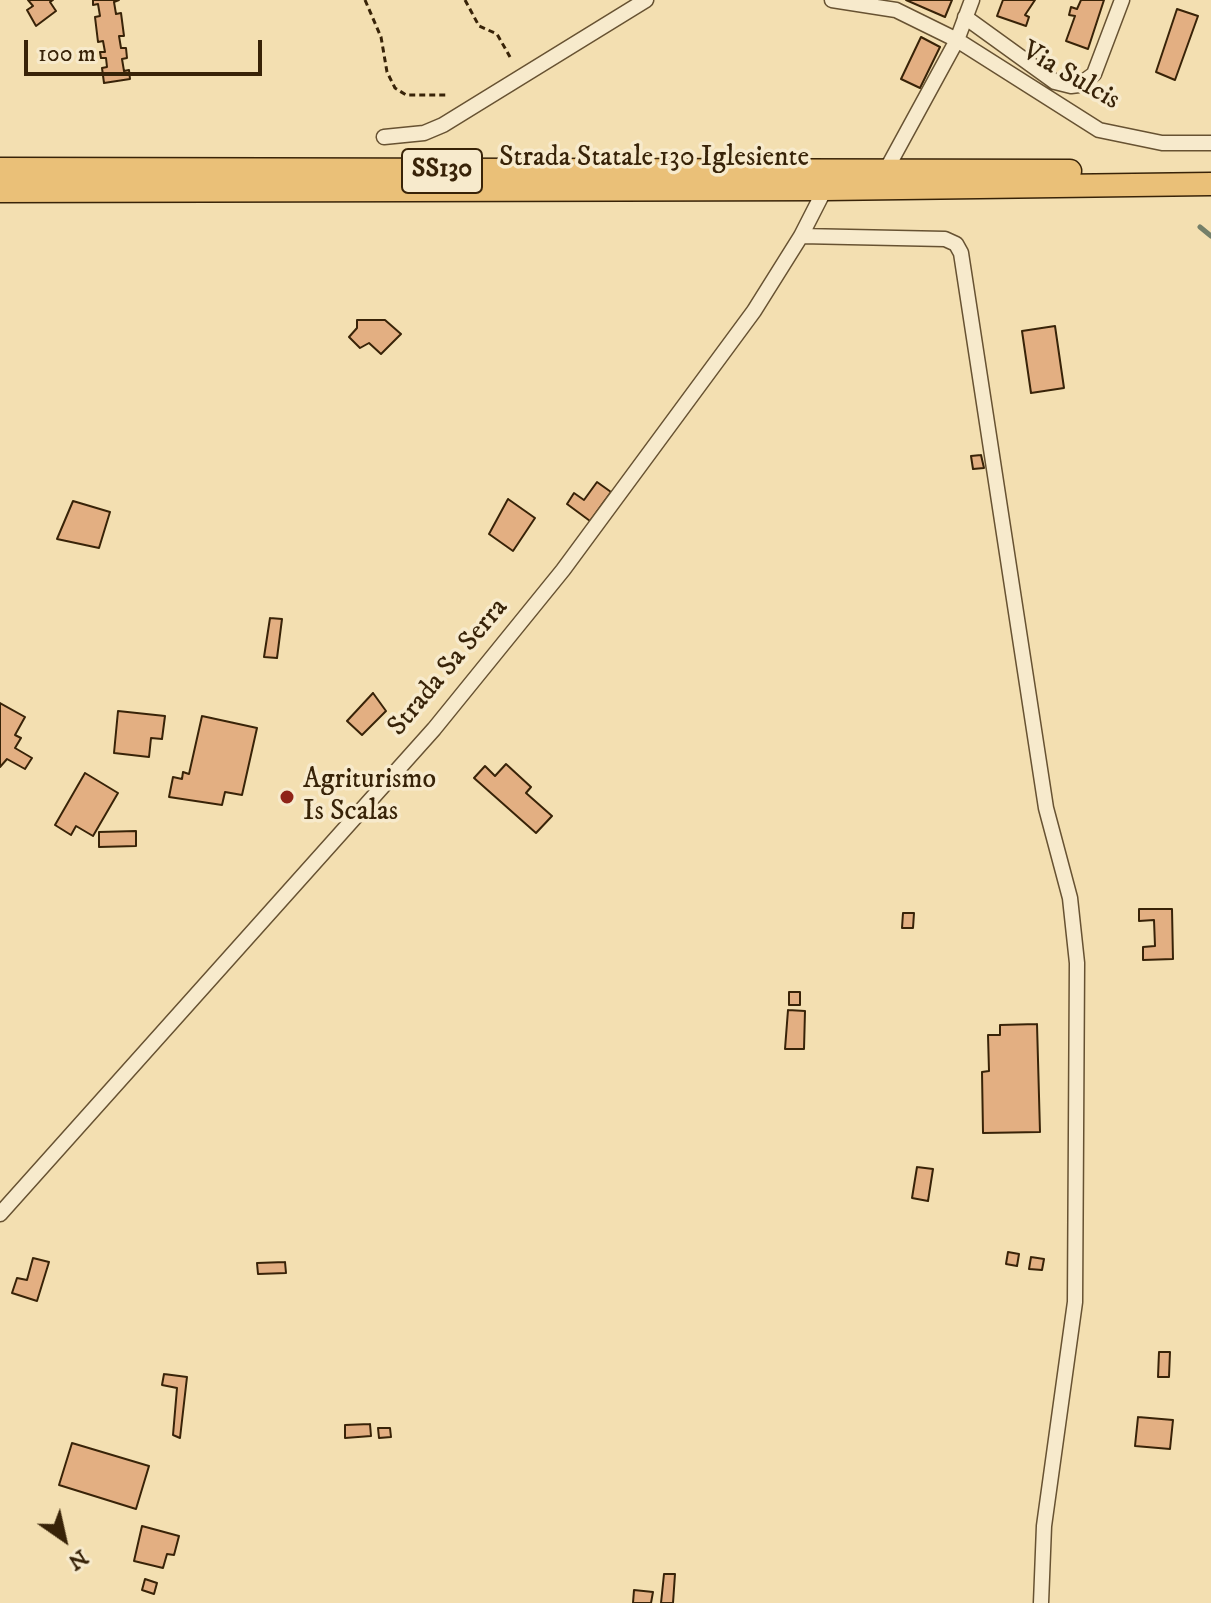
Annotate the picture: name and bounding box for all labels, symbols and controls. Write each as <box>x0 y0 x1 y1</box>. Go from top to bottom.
scale bar <box>28 24 266 74</box>
street label: Via Sulcis <box>1015 36 1125 118</box>
text: 100 m <box>38 39 96 69</box>
street label: Strada Statale 130 Iglesiente <box>499 142 809 176</box>
road number: SS130 <box>402 149 482 193</box>
street label: Strada Sa Serra <box>382 592 516 744</box>
place label: Agriturismo Is Scalas <box>303 764 436 830</box>
marker: Agriturismo Is Scalas <box>278 788 296 806</box>
north arrow <box>24 1499 104 1579</box>
text: N <box>63 1543 93 1576</box>

